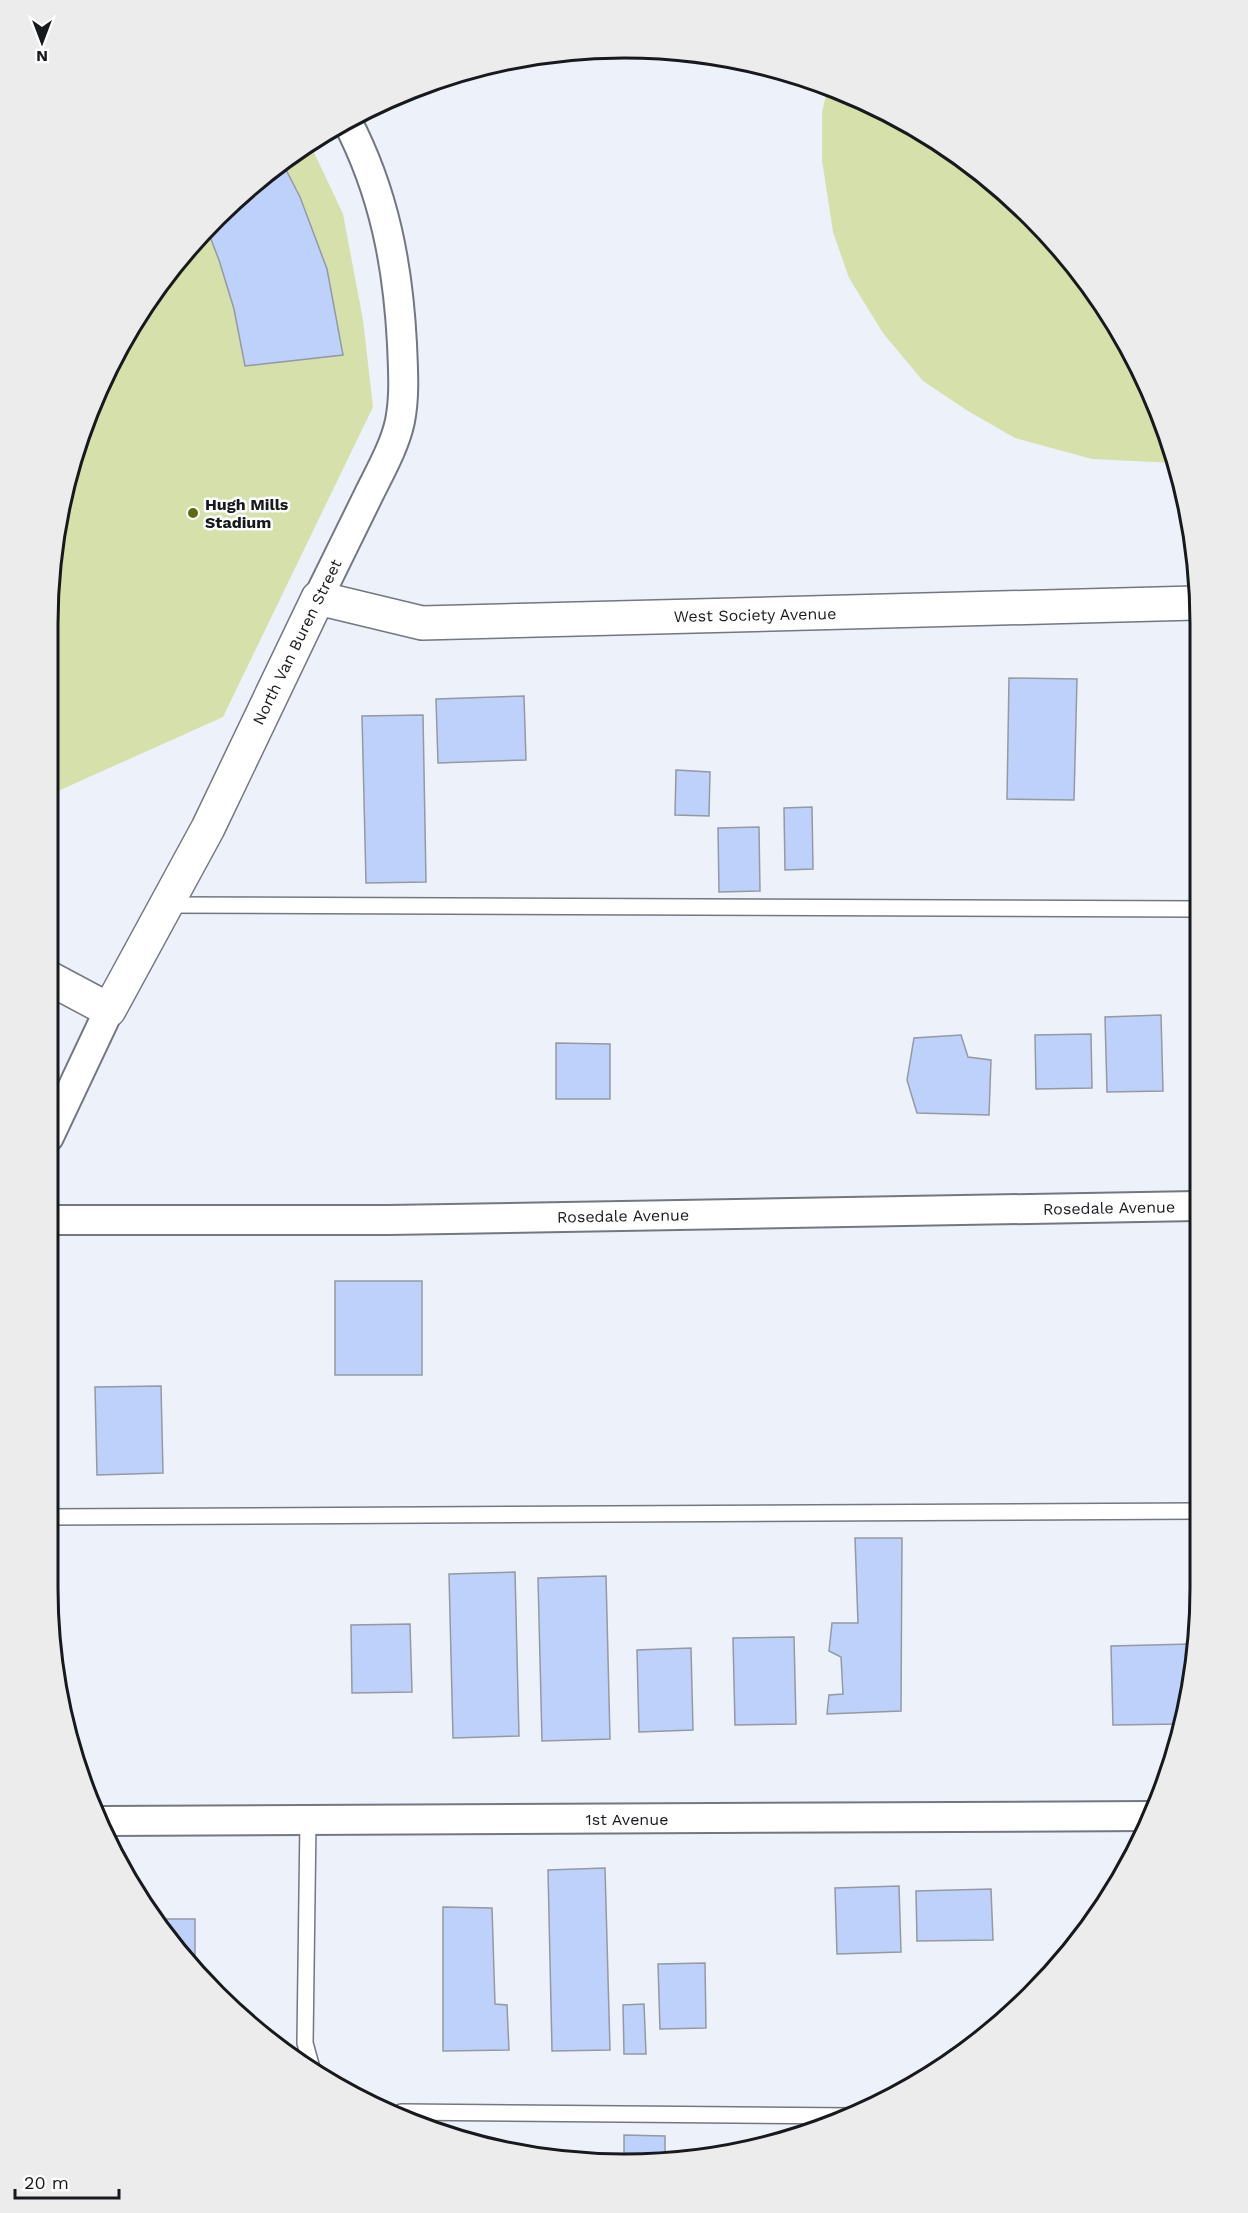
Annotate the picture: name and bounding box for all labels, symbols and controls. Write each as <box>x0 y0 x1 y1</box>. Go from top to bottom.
north arrow <box>12 12 72 72</box>
text: N <box>36 47 48 66</box>
place label: Hugh Mills Stadium <box>205 495 289 532</box>
marker: Hugh Mills Stadium <box>186 506 200 520</box>
street label: North Van Buren Street <box>249 556 346 728</box>
street label: West Society Avenue <box>673 604 837 626</box>
street label: Rosedale Avenue <box>1043 1197 1175 1219</box>
street label: Rosedale Avenue <box>557 1205 689 1227</box>
street label: 1st Avenue <box>586 1810 668 1829</box>
scale bar <box>15 2162 118 2200</box>
text: 20 m <box>24 2172 69 2193</box>

